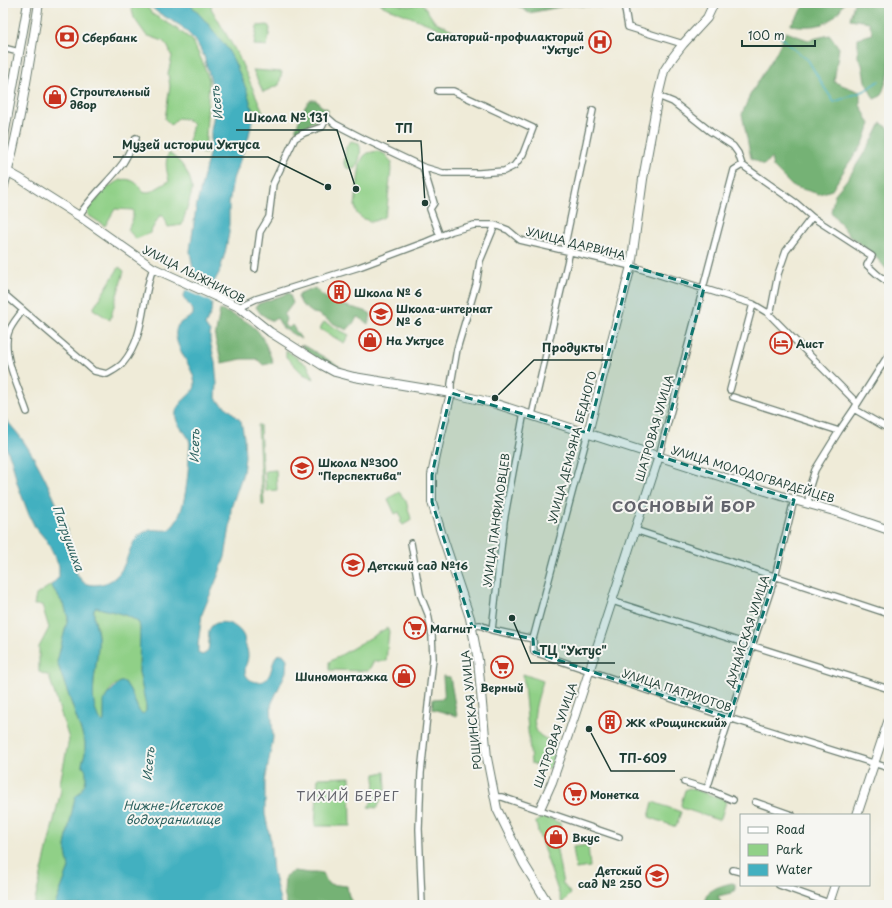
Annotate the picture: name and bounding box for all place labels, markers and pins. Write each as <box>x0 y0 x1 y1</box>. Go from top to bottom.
bank icon: Сбербанк <box>54 24 80 50</box>
place label: Санаторий-профилакторий "Уктус" <box>426 28 584 58</box>
place label: Сбербанк <box>82 29 138 46</box>
hospital icon: Санаторий-профилакторий "Уктус" <box>587 29 613 55</box>
place label: Строительный двор <box>70 83 150 113</box>
shop icon: Строительный двор <box>42 84 68 110</box>
callout: Школа № 131 <box>236 106 337 130</box>
callout: ТП <box>387 117 421 141</box>
callout: Музей истории Уктуса <box>113 133 268 157</box>
building icon: Школа № 6 <box>326 279 352 305</box>
place label: Школа № 6 <box>354 284 422 301</box>
place label: Школа-интернат № 6 <box>396 300 492 330</box>
school or university icon: Школа-интернат № 6 <box>368 301 394 327</box>
shop icon: На Уктусе <box>357 327 383 353</box>
hotel icon: Аист <box>768 330 794 356</box>
place label: На Уктусе <box>386 332 444 349</box>
place label: Аист <box>796 335 824 352</box>
callout: Продукты <box>534 336 612 360</box>
place label: Школа №300 "Перспектива" <box>318 454 402 484</box>
school or university icon: Школа №300 "Перспектива" <box>289 455 315 481</box>
school or university icon: Детский сад №16 <box>340 552 366 578</box>
place label: Детский сад №16 <box>367 557 468 574</box>
supermarket icon: Магнит <box>402 615 428 641</box>
place label: Магнит <box>430 620 472 637</box>
callout: ТЦ "Уктус" <box>531 639 615 663</box>
supermarket icon: Верный <box>489 654 515 680</box>
shop icon: Шиномонтажка <box>391 663 417 689</box>
place label: Шиномонтажка <box>295 668 388 685</box>
place label: Верный <box>480 679 524 696</box>
building icon: ЖК «Рощинский» <box>597 709 623 735</box>
place label: ЖК «Рощинский» <box>625 714 728 731</box>
callout: ТП-609 <box>611 747 675 771</box>
supermarket icon: Монетка <box>562 781 588 807</box>
place label: Монетка <box>590 786 640 803</box>
shop icon: Вкус <box>543 824 569 850</box>
place label: Вкус <box>572 829 600 846</box>
place label: Детский сад № 250 <box>578 862 642 892</box>
school or university icon: Детский сад № 250 <box>644 863 670 889</box>

